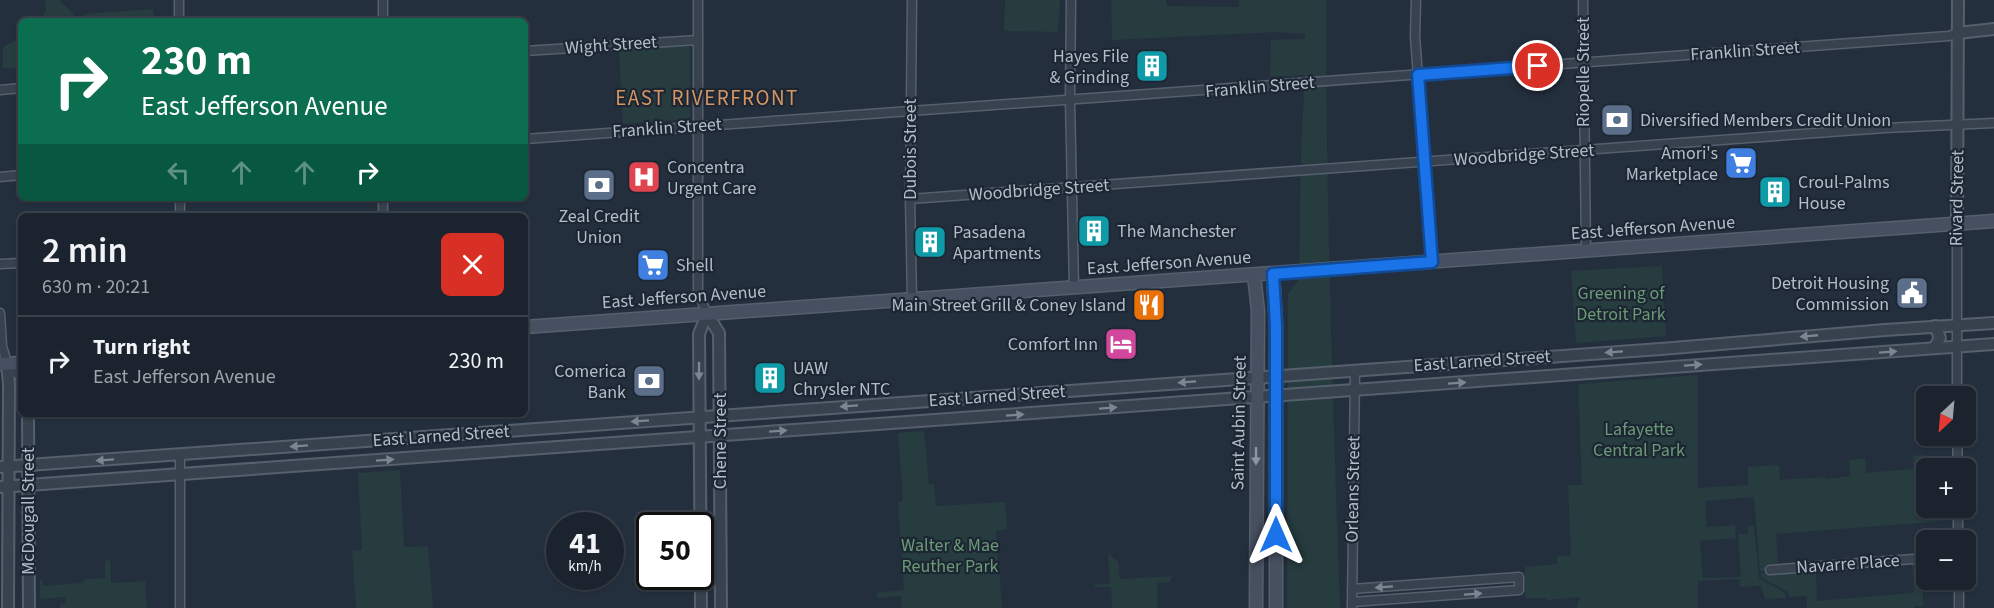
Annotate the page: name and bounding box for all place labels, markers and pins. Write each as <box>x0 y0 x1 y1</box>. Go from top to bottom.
pin <box>1512 40 1563 91</box>
place label: Hayes File & Grinding <box>1049 44 1129 90</box>
building icon: Hayes File & Grinding <box>1134 48 1170 84</box>
bank icon: Diversified Members Credit Union <box>1599 102 1635 138</box>
place label: Diversified Members Credit Union <box>1640 108 1891 133</box>
place label: Amori's Marketplace <box>1626 141 1718 187</box>
supermarket icon: Amori's Marketplace <box>1723 145 1759 181</box>
place label: Concentra Urgent Care <box>667 155 756 201</box>
hospital icon: Concentra Urgent Care <box>626 159 662 195</box>
bank icon: Zeal Credit Union <box>581 167 617 203</box>
place label: Croul-Palms House <box>1798 170 1890 216</box>
building icon: Croul-Palms House <box>1757 174 1793 210</box>
place label: Zeal Credit Union <box>558 204 640 250</box>
building icon: The Manchester <box>1076 213 1112 249</box>
place label: The Manchester <box>1117 219 1237 244</box>
place label: Pasadena Apartments <box>953 220 1041 266</box>
building icon: Pasadena Apartments <box>912 224 948 260</box>
supermarket icon: Shell <box>635 247 671 283</box>
place label: Shell <box>676 253 714 278</box>
place label: Detroit Housing Commission <box>1771 271 1889 317</box>
public building icon: Detroit Housing Commission <box>1894 275 1930 311</box>
restaurant icon: Main Street Grill & Coney Island <box>1131 287 1167 323</box>
place label: Main Street Grill & Coney Island <box>891 293 1126 318</box>
hotel icon: Comfort Inn <box>1103 326 1139 362</box>
place label: Comfort Inn <box>1008 332 1098 357</box>
place label: UAW Chrysler NTC <box>793 356 890 402</box>
place label: Comerica Bank <box>554 359 626 405</box>
building icon: UAW Chrysler NTC <box>752 360 788 396</box>
bank icon: Comerica Bank <box>631 363 667 399</box>

